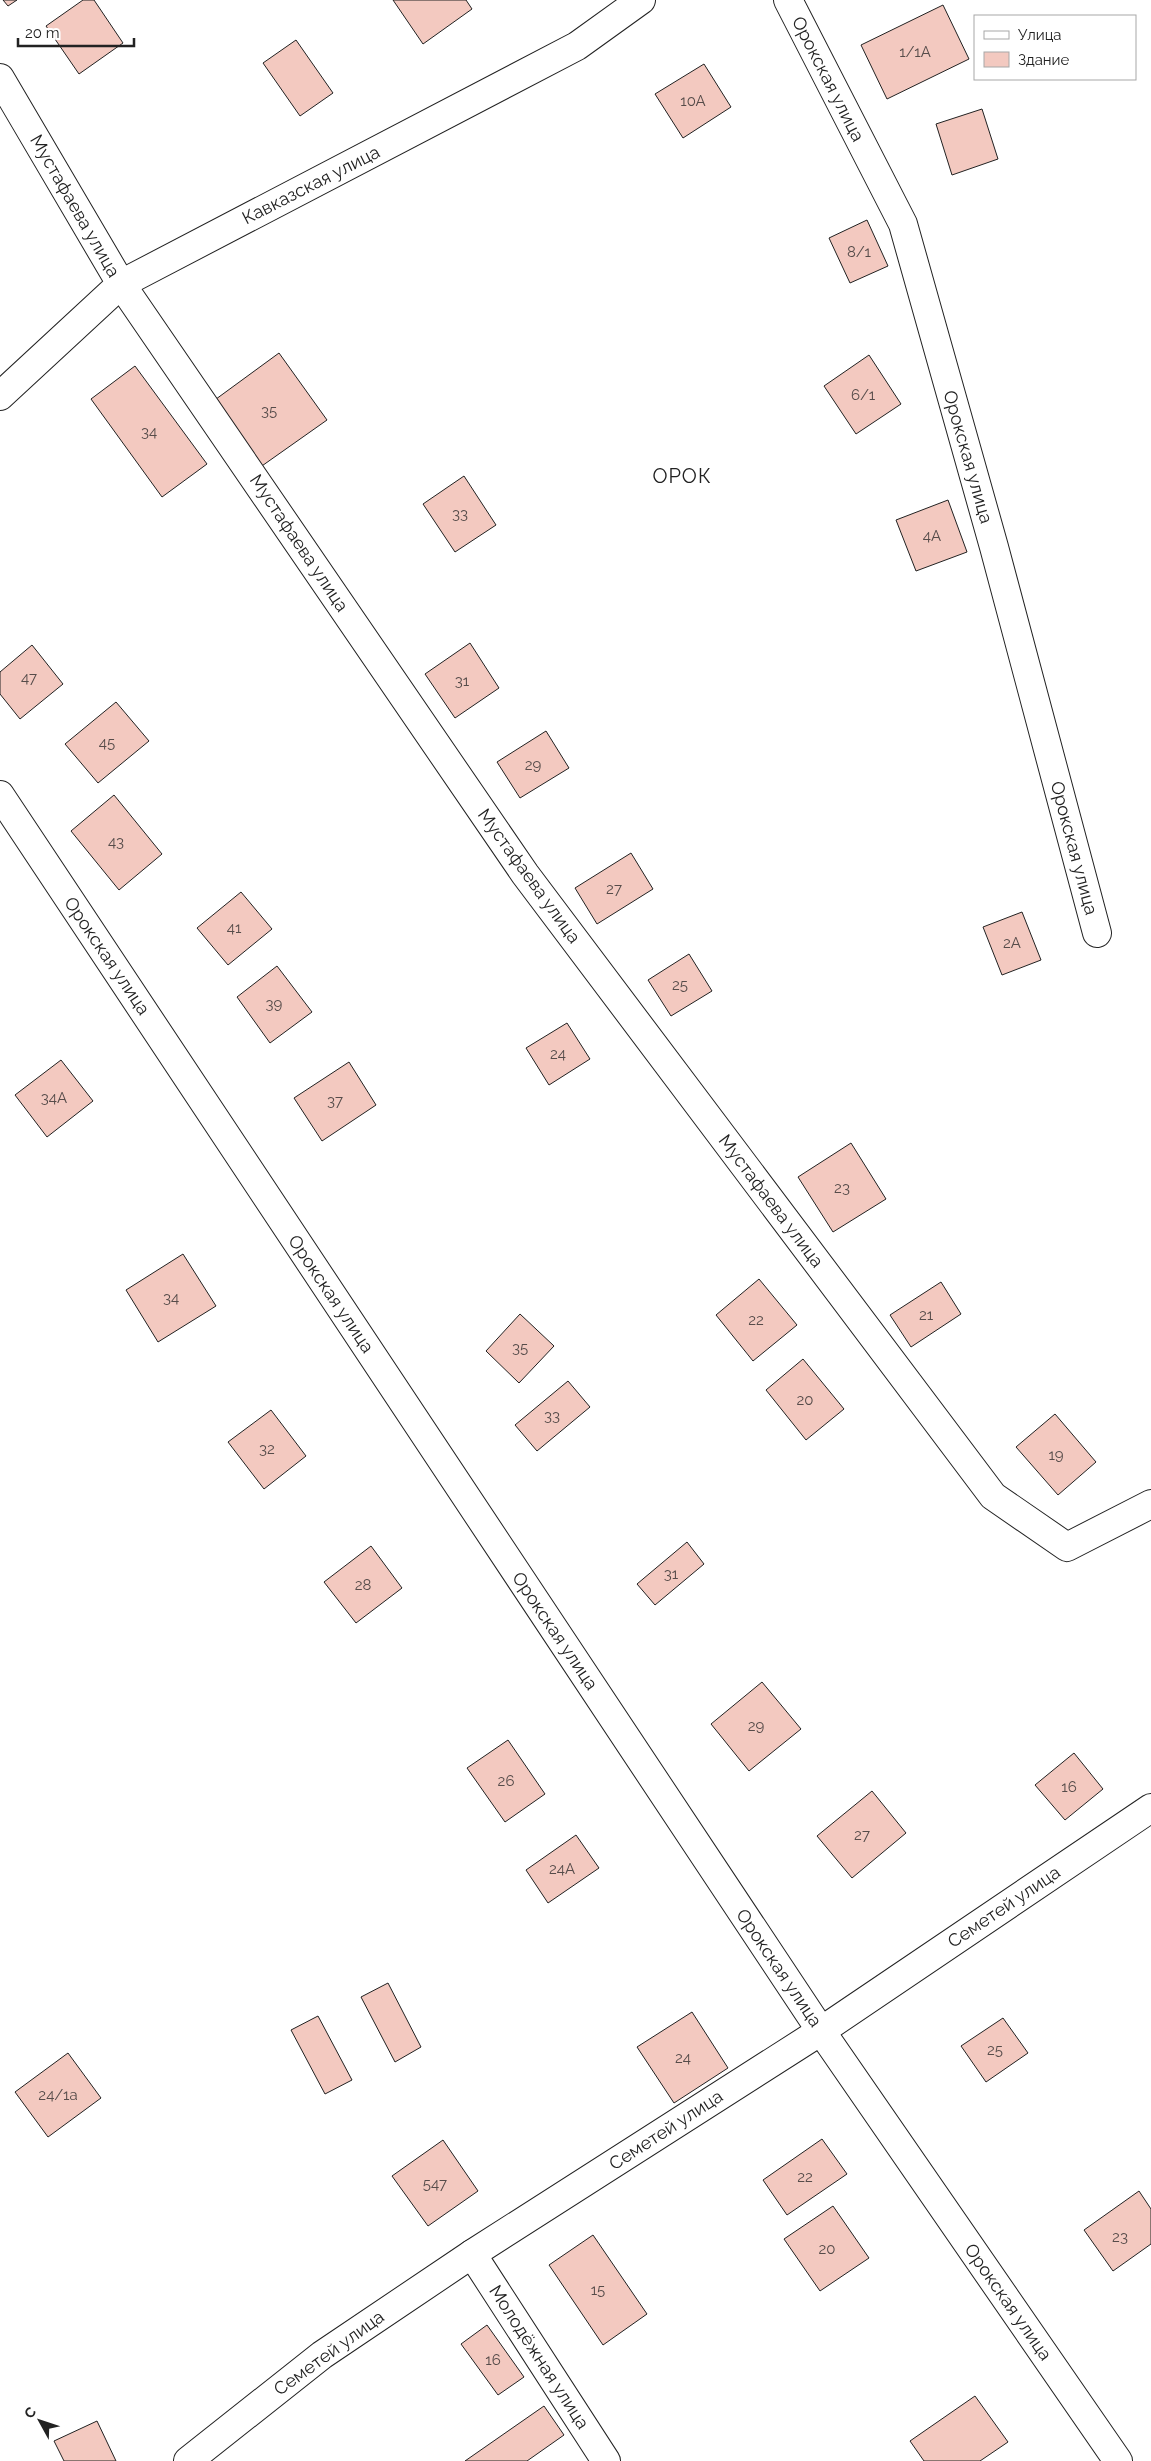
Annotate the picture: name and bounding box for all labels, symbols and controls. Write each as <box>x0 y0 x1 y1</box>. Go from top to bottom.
street label: Орокская улица <box>788 13 869 145</box>
scale bar <box>18 15 134 47</box>
legend <box>974 15 1136 80</box>
text: 20 m <box>25 24 60 42</box>
text: Улица <box>1018 26 1062 44</box>
house number: 1/1А <box>899 43 931 61</box>
text: Здание <box>1018 51 1070 69</box>
house number: 10А <box>680 92 706 110</box>
street label: Мустафаева улица <box>26 131 125 281</box>
street label: Кавказская улица <box>238 141 383 228</box>
house number: 8/1 <box>847 243 872 261</box>
house number: 6/1 <box>851 386 876 404</box>
street label: Орокская улица <box>939 388 998 526</box>
house number: 35 <box>261 402 277 420</box>
house number: 34 <box>141 423 157 441</box>
district label: ОРОК <box>652 464 712 488</box>
street label: Мустафаева улица <box>246 470 353 615</box>
house number: 33 <box>452 505 468 523</box>
house number: 4А <box>923 527 941 545</box>
house number: 47 <box>21 669 37 687</box>
house number: 31 <box>455 672 470 690</box>
house number: 45 <box>99 734 115 752</box>
house number: 29 <box>525 756 542 774</box>
street label: Орокская улица <box>1047 779 1102 917</box>
street label: Мустафаева улица <box>474 804 585 947</box>
house number: 43 <box>108 833 124 851</box>
house number: 27 <box>606 880 622 898</box>
street label: Орокская улица <box>60 893 155 1019</box>
house number: 41 <box>227 919 242 937</box>
house number: 2А <box>1003 934 1021 952</box>
house number: 25 <box>672 976 688 994</box>
house number: 39 <box>266 995 283 1013</box>
house number: 24 <box>550 1045 566 1063</box>
house number: 34А <box>41 1089 67 1107</box>
house number: 37 <box>327 1092 343 1110</box>
street label: Мустафаева улица <box>715 1130 828 1271</box>
house number: 23 <box>834 1179 850 1197</box>
street label: Орокская улица <box>284 1231 379 1357</box>
house number: 34 <box>163 1289 179 1307</box>
house number: 21 <box>919 1306 934 1324</box>
house number: 22 <box>748 1311 764 1329</box>
house number: 35 <box>512 1339 528 1357</box>
house number: 20 <box>797 1391 814 1409</box>
house number: 33 <box>544 1407 560 1425</box>
house number: 32 <box>259 1440 275 1458</box>
house number: 19 <box>1048 1446 1064 1464</box>
house number: 31 <box>664 1565 679 1583</box>
street label: Орокская улица <box>508 1568 603 1694</box>
house number: 28 <box>355 1576 371 1594</box>
house number: 29 <box>748 1717 765 1735</box>
house number: 26 <box>498 1772 514 1790</box>
house number: 16 <box>1061 1778 1077 1796</box>
house number: 27 <box>854 1826 870 1844</box>
house number: 24А <box>549 1860 575 1878</box>
street label: Семетей улица <box>944 1861 1064 1952</box>
street label: Орокская улица <box>732 1905 827 2031</box>
house number: 25 <box>987 2041 1003 2059</box>
house number: 24 <box>675 2049 691 2067</box>
street label: Семетей улица <box>605 2085 726 2174</box>
house number: 24/1а <box>38 2086 78 2104</box>
house number: 22 <box>797 2168 813 2186</box>
house number: 547 <box>423 2175 447 2193</box>
house number: 23 <box>1112 2228 1128 2246</box>
street label: Орокская улица <box>960 2239 1056 2364</box>
house number: 20 <box>819 2240 836 2258</box>
street label: Молодёжная улица <box>485 2281 594 2433</box>
house number: 15 <box>591 2281 605 2299</box>
street label: Семетей улица <box>270 2306 388 2400</box>
house number: 16 <box>485 2351 501 2369</box>
north arrow <box>15 2396 65 2446</box>
text: С <box>21 2404 40 2421</box>

